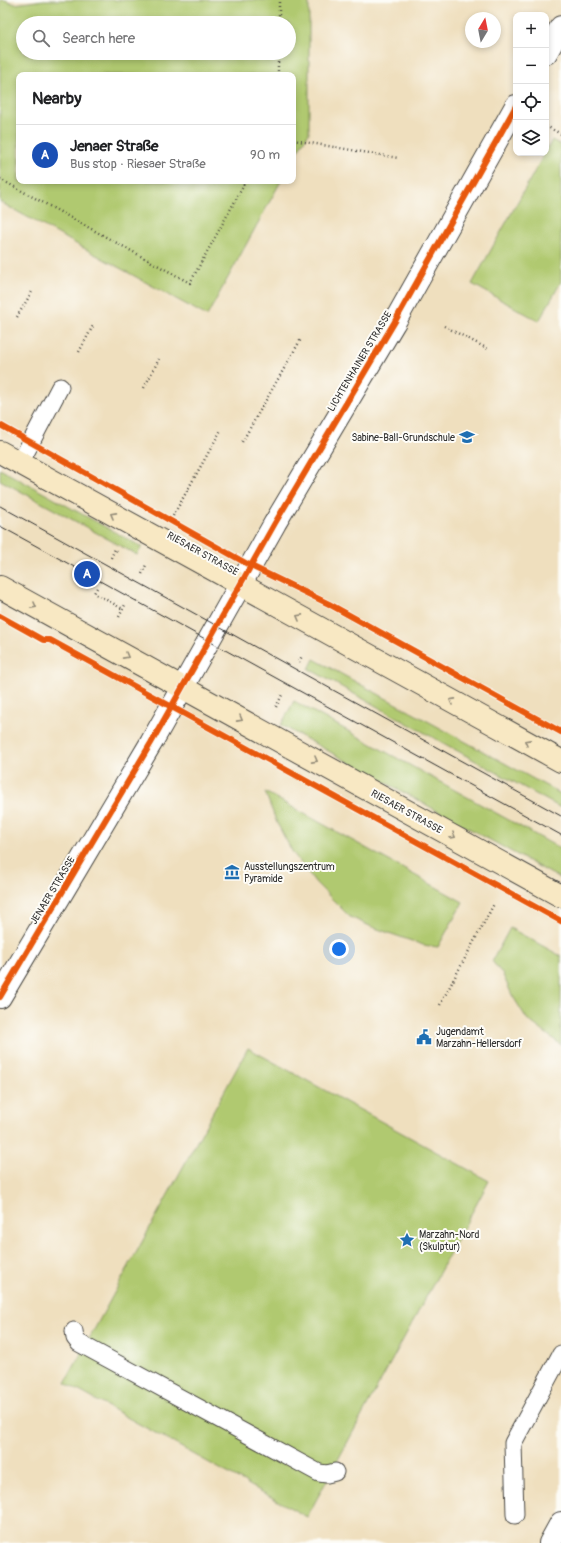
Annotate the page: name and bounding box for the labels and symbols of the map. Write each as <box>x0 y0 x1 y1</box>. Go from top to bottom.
north arrow <box>465 12 501 48</box>
street label: LICHTENHAINER STRASSE <box>325 309 395 414</box>
school or university icon: Sabine-Ball-Grundschule <box>458 428 476 446</box>
place label: Sabine-Ball-Grundschule <box>351 432 455 444</box>
one-way arrow <box>110 512 117 519</box>
street label: RIESAER STRASSE <box>165 529 240 578</box>
pin: A <box>74 559 100 589</box>
one-way arrow <box>30 601 37 608</box>
one-way arrow <box>296 615 304 622</box>
one-way arrow <box>122 652 129 659</box>
one-way arrow <box>449 699 456 706</box>
one-way arrow <box>236 714 243 721</box>
one-way arrow <box>524 740 531 747</box>
one-way arrow <box>311 756 319 763</box>
street label: RIESAER STRASSE <box>369 787 444 836</box>
one-way arrow <box>449 831 456 839</box>
street label: JENAER STRASSE <box>28 854 78 927</box>
place label: Ausstellungszentrum Pyramide <box>244 861 335 885</box>
museum icon: Ausstellungszentrum Pyramide <box>223 863 241 881</box>
your location <box>329 939 349 959</box>
place label: Jugendamt Marzahn-Hellersdorf <box>436 1026 522 1050</box>
public building icon: Jugendamt Marzahn-Hellersdorf <box>415 1028 433 1046</box>
place label: Marzahn-Nord (Skulptur) <box>419 1229 479 1253</box>
place icon: Marzahn-Nord (Skulptur) <box>398 1231 416 1249</box>

